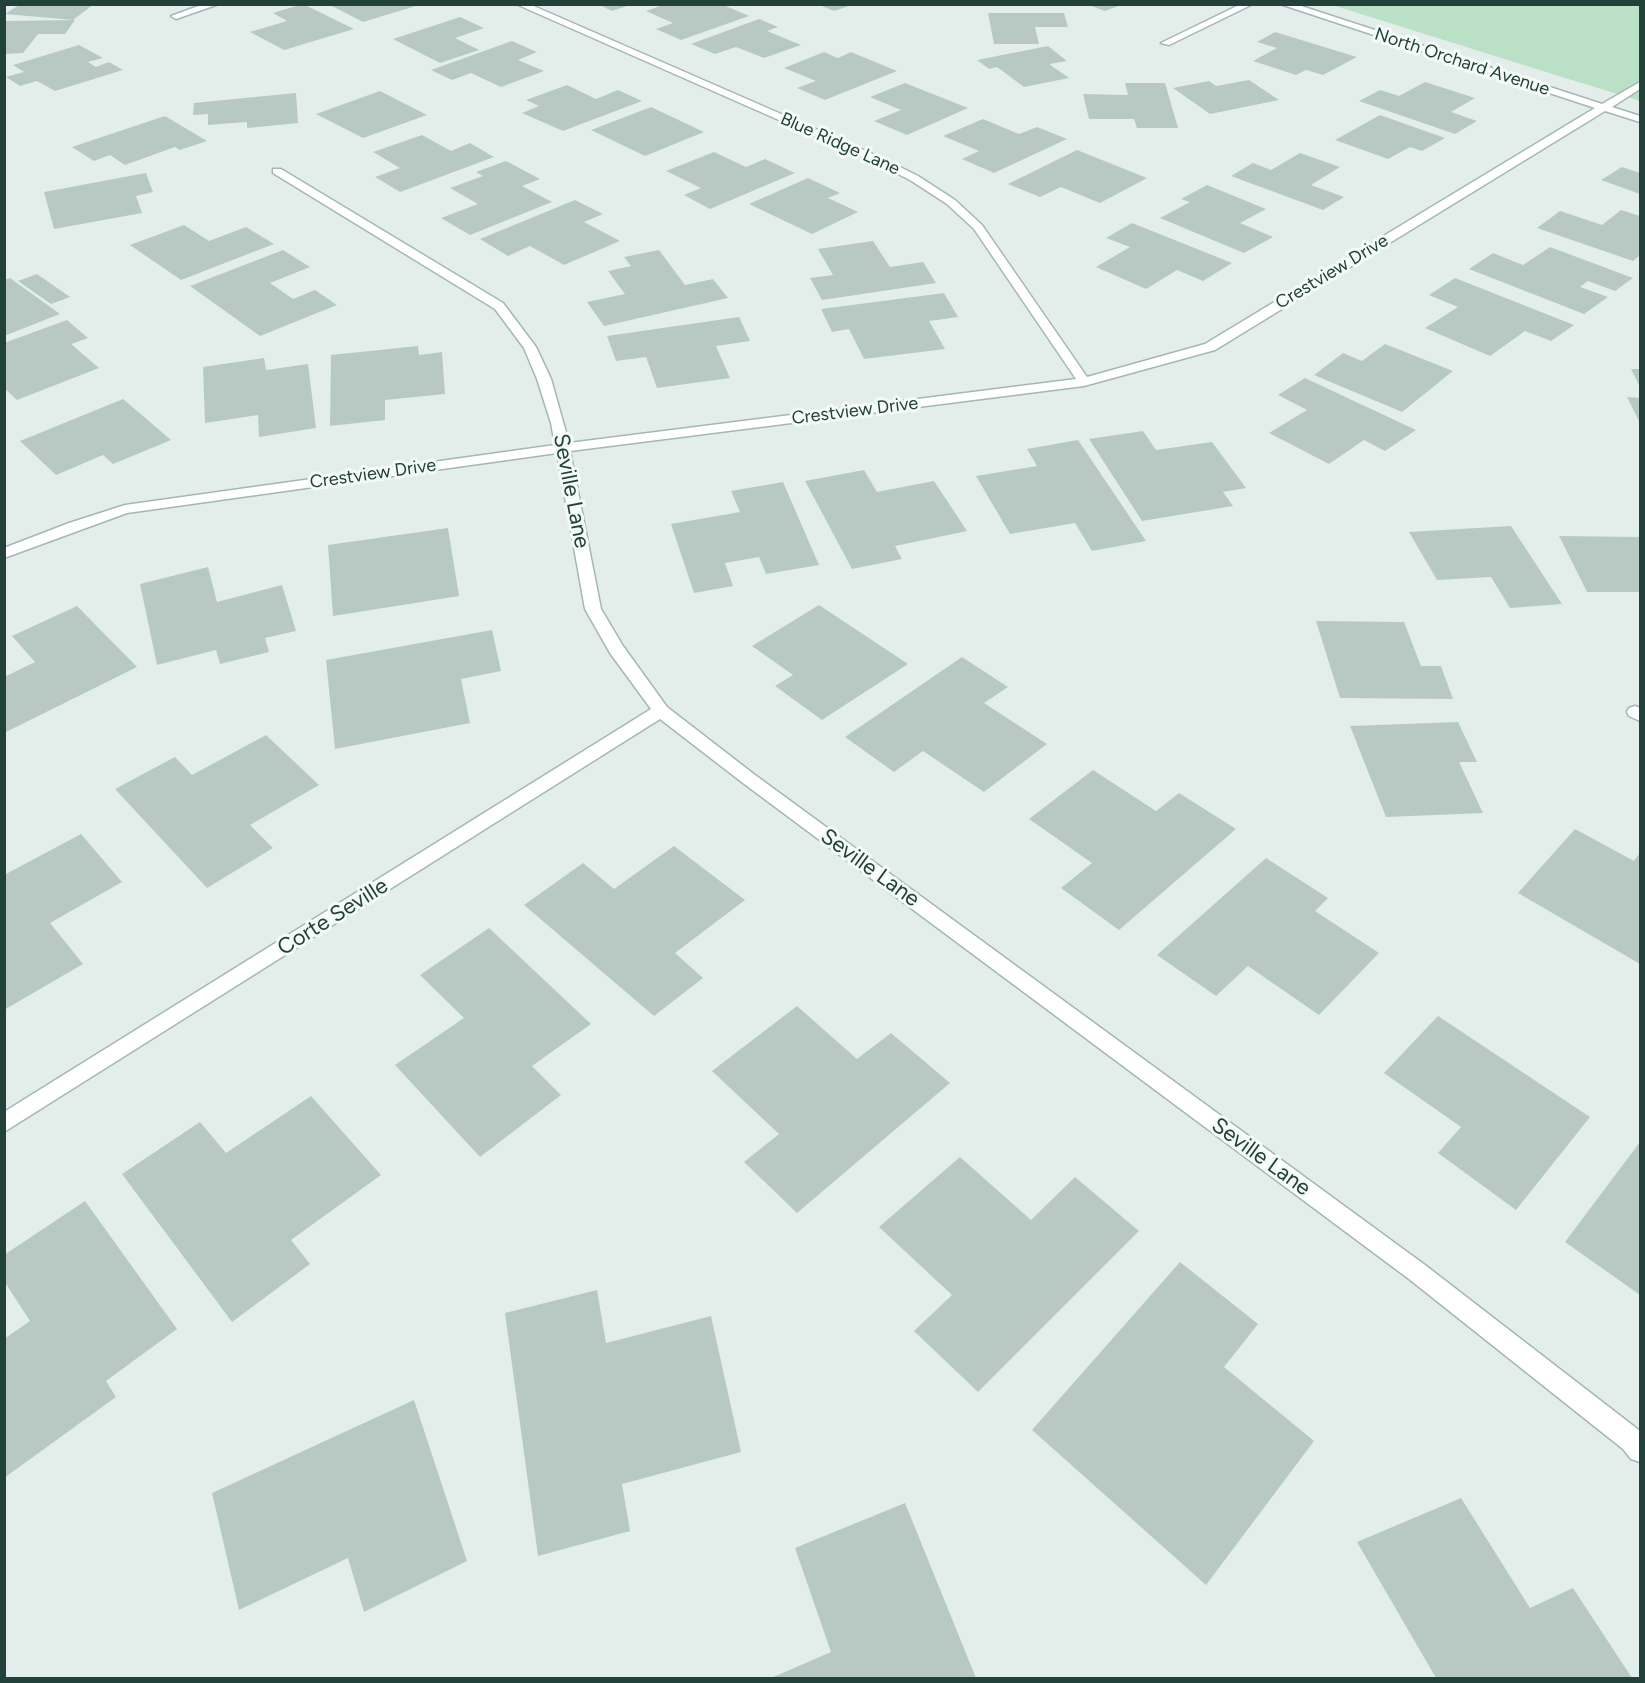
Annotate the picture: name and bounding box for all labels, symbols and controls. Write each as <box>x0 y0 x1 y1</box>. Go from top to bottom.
street label: North Orchard Avenue <box>1372 23 1552 101</box>
street label: Blue Ridge Lane <box>777 108 903 180</box>
street label: Crestview Drive <box>1272 230 1392 314</box>
street label: Crestview Drive <box>790 393 920 429</box>
street label: Seville Lane <box>547 432 595 550</box>
street label: Crestview Drive <box>308 454 438 494</box>
street label: Seville Lane <box>815 823 925 913</box>
street label: Corte Seville <box>273 873 393 961</box>
street label: Seville Lane <box>1206 1112 1316 1202</box>

